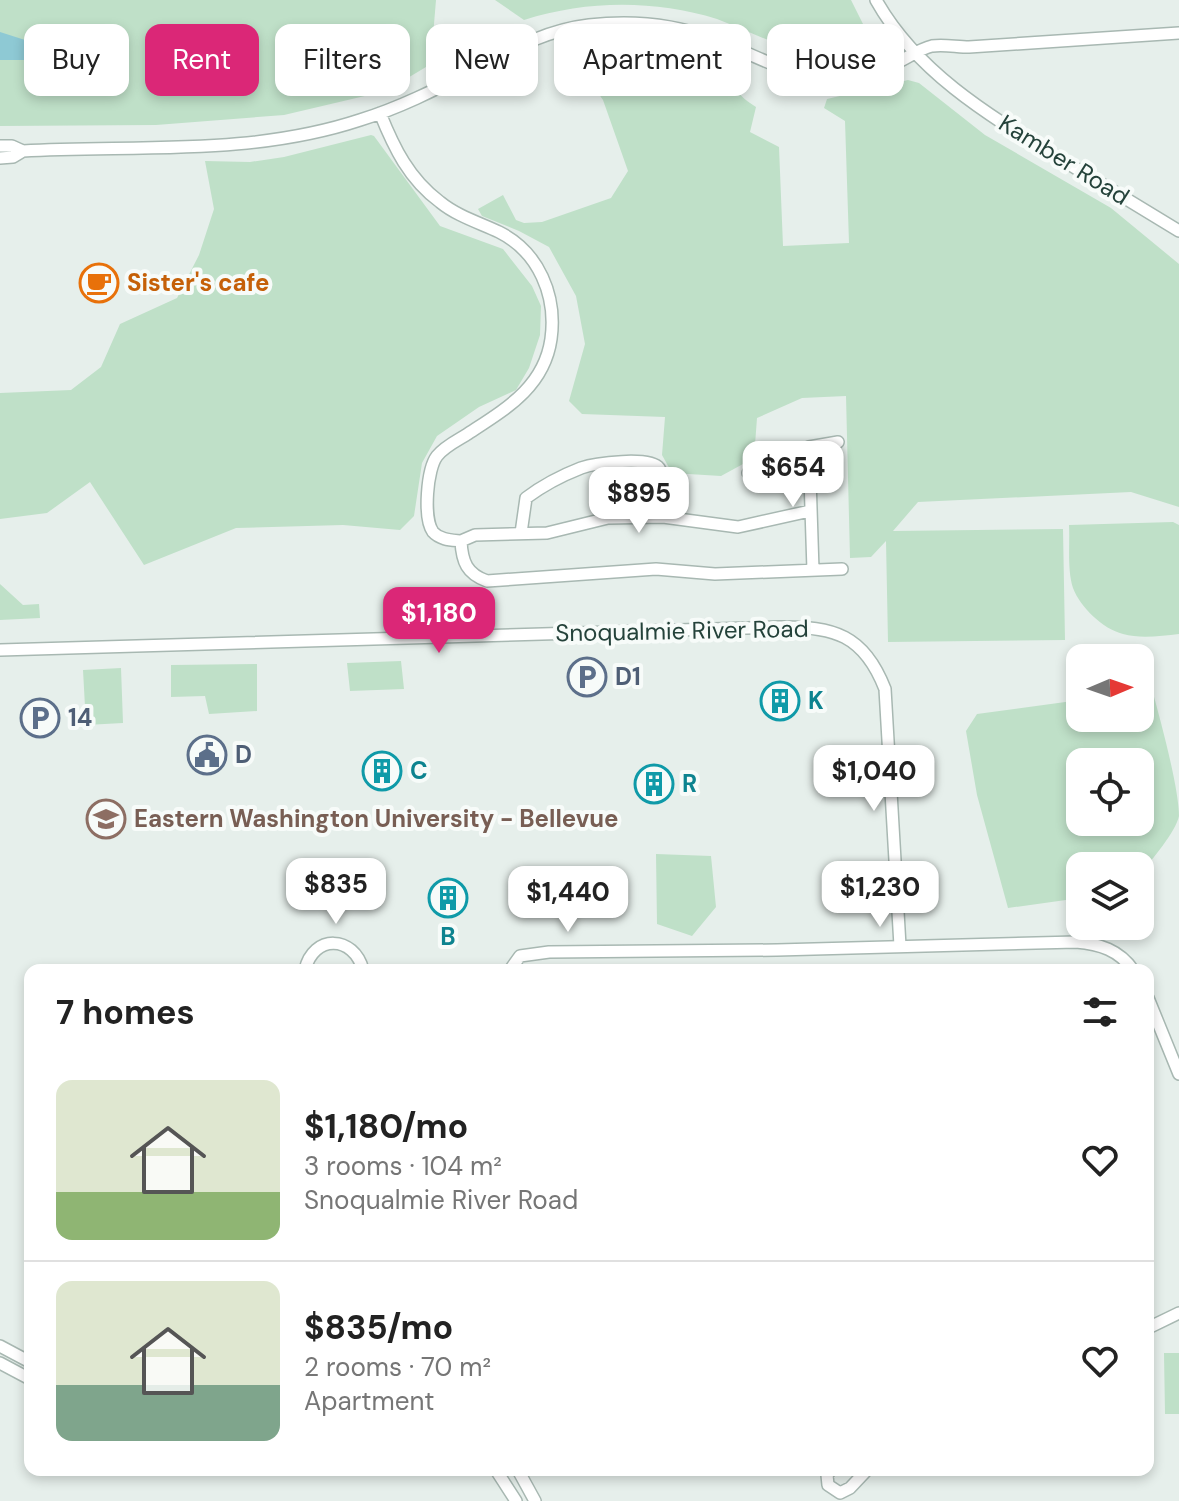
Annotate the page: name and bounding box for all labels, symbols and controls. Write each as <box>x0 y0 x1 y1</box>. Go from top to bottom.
chip: Buy <box>24 24 129 96</box>
chip: Rent <box>145 24 259 96</box>
chip: Filters <box>275 24 410 96</box>
chip: New <box>426 24 538 96</box>
chip: Apartment <box>554 24 751 96</box>
chip: House <box>767 24 904 96</box>
street label: Kamber Road <box>993 107 1135 212</box>
cafe icon: Sister's cafe <box>78 262 120 304</box>
place label: Sister's cafe <box>127 267 269 298</box>
pin: $654 <box>746 441 840 509</box>
text: $654 <box>761 450 825 484</box>
pin: $895 <box>592 467 686 535</box>
text: $895 <box>607 476 671 510</box>
pin: $1,180 <box>374 587 504 655</box>
text: $1,180 <box>401 596 477 630</box>
street label: Snoqualmie River Road <box>555 613 809 648</box>
north arrow <box>1066 644 1154 732</box>
map controls <box>1066 644 1154 940</box>
parking icon: D1 <box>566 656 608 698</box>
place label: D1 <box>615 661 641 692</box>
building icon: K <box>759 680 801 722</box>
place label: K <box>808 685 824 716</box>
parking icon: 14 <box>19 697 61 739</box>
place label: 14 <box>68 702 92 733</box>
public building icon: D <box>186 734 228 776</box>
place label: D <box>235 739 252 770</box>
pin: $1,040 <box>809 745 939 813</box>
button: locate <box>1066 748 1154 836</box>
building icon: C <box>361 750 403 792</box>
text: $1,040 <box>831 754 917 788</box>
place label: C <box>410 755 428 786</box>
building icon: R <box>633 763 675 805</box>
place label: R <box>682 768 697 799</box>
school or university icon: Eastern Washington University - Bellevue <box>85 798 127 840</box>
place label: Eastern Washington University - Bellevue <box>134 803 619 834</box>
button: layers <box>1066 852 1154 940</box>
pin: $835 <box>289 858 383 926</box>
pin: $1,230 <box>815 861 945 929</box>
pin: $1,440 <box>503 866 633 934</box>
text: $835 <box>304 867 368 901</box>
text: $1,230 <box>840 870 920 904</box>
text: $1,440 <box>526 875 610 909</box>
building icon: B <box>427 877 469 919</box>
place label: B <box>440 921 456 952</box>
text: 7 homes <box>56 990 195 1035</box>
icon: filters <box>1078 990 1122 1034</box>
text: $1,180/mo <box>304 1104 468 1149</box>
icon: home <box>120 1112 216 1208</box>
icon: heart <box>1078 1138 1122 1182</box>
text: 3 rooms · 104 m² <box>304 1149 502 1183</box>
text: Snoqualmie River Road <box>304 1183 578 1217</box>
text: $835/mo <box>304 1305 453 1350</box>
icon: home <box>120 1313 216 1409</box>
icon: heart <box>1078 1339 1122 1383</box>
text: 2 rooms · 70 m² <box>304 1350 491 1384</box>
text: Apartment <box>304 1384 435 1418</box>

